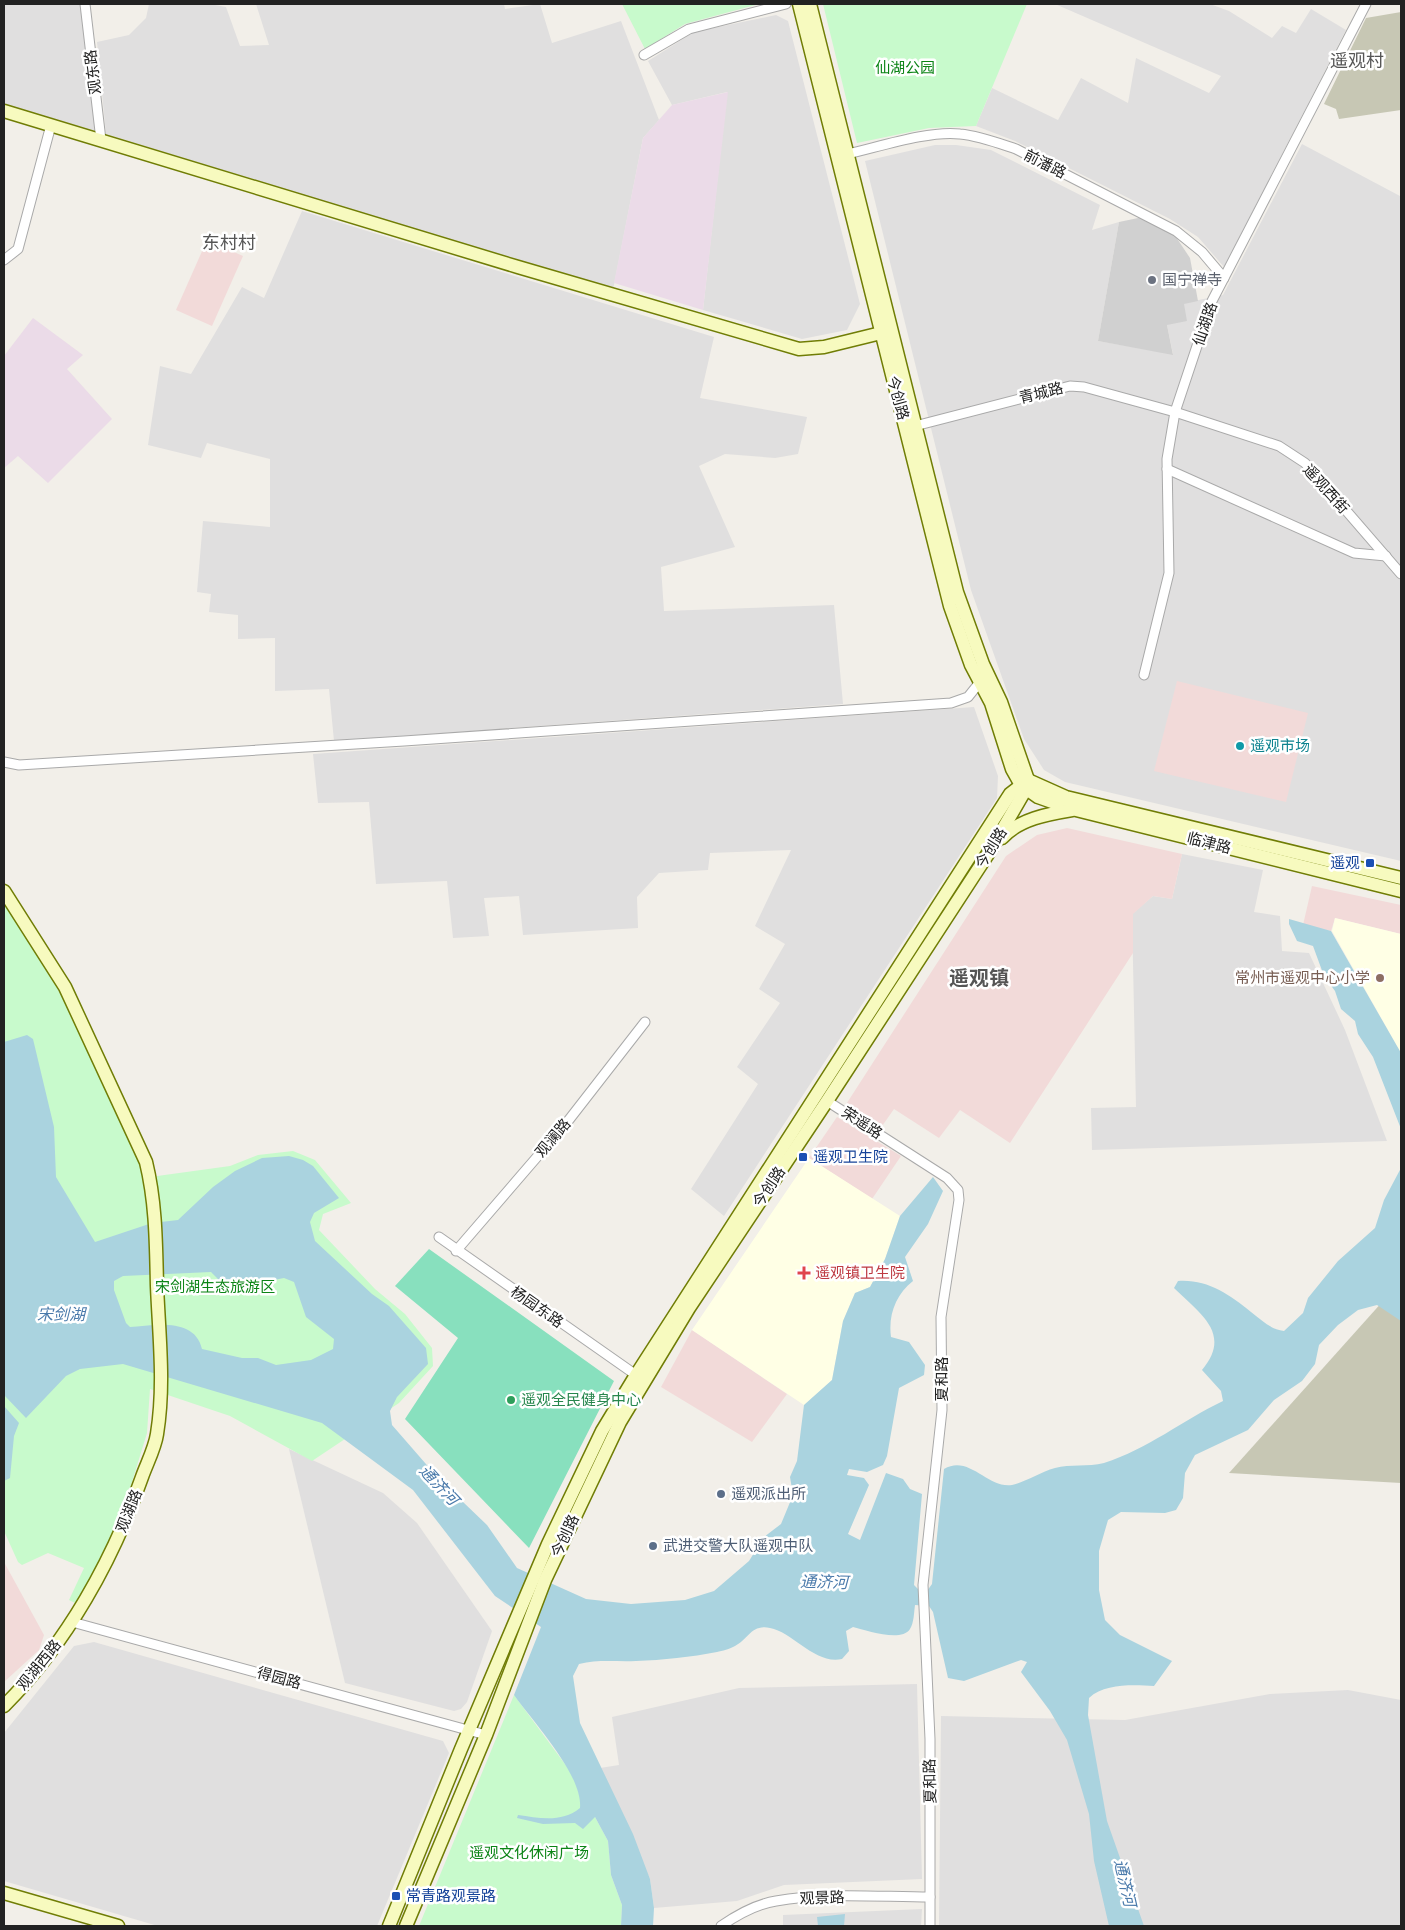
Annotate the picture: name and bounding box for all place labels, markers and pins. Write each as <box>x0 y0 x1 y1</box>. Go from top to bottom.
place label: 国宁禅寺 <box>1162 271 1222 289</box>
marker: 国宁禅寺 <box>1146 274 1158 286</box>
place label: 遥观市场 <box>1250 737 1310 755</box>
marker: 遥观市场 <box>1234 740 1246 752</box>
place label: 遥观 <box>1330 854 1360 872</box>
marker: 遥观 <box>1364 857 1376 869</box>
place label: 常州市遥观中心小学 <box>1235 969 1370 987</box>
marker: 常州市遥观中心小学 <box>1374 972 1386 984</box>
place label: 遥观卫生院 <box>813 1148 888 1166</box>
marker: 遥观卫生院 <box>797 1151 809 1163</box>
place label: 遥观镇卫生院 <box>815 1264 905 1282</box>
marker: 遥观镇卫生院 <box>797 1266 811 1280</box>
place label: 遥观全民健身中心 <box>521 1391 641 1409</box>
marker: 遥观全民健身中心 <box>505 1394 517 1406</box>
place label: 遥观派出所 <box>731 1485 806 1503</box>
marker: 遥观派出所 <box>715 1488 727 1500</box>
place label: 武进交警大队遥观中队 <box>663 1537 813 1555</box>
marker: 武进交警大队遥观中队 <box>647 1540 659 1552</box>
place label: 常青路观景路 <box>406 1887 496 1905</box>
marker: 常青路观景路 <box>390 1890 402 1902</box>

